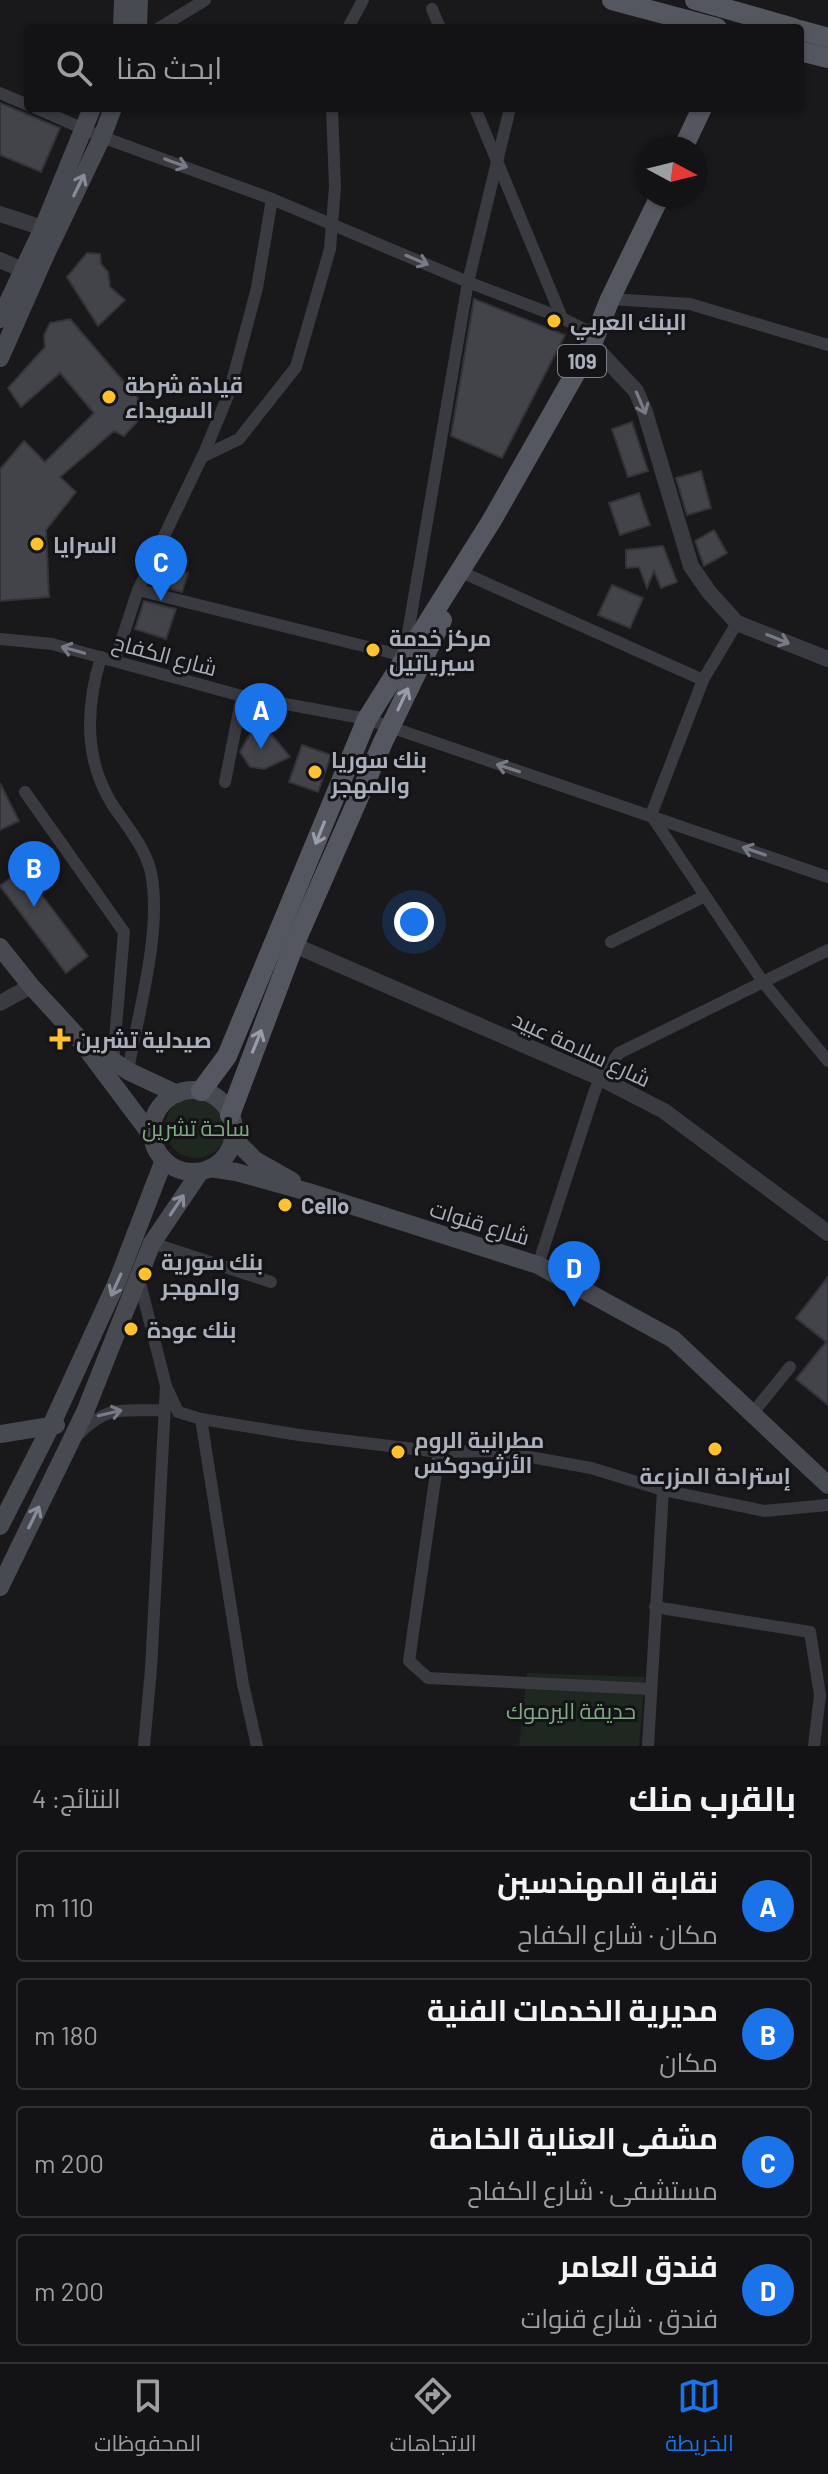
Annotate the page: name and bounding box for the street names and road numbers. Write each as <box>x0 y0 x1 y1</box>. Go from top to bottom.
road number: 109 <box>558 345 606 377</box>
street label: شارع الكفاح <box>109 628 220 683</box>
street label: شارع سلامة عبيد <box>508 1005 655 1094</box>
street label: شارع قنوات <box>426 1195 533 1252</box>

